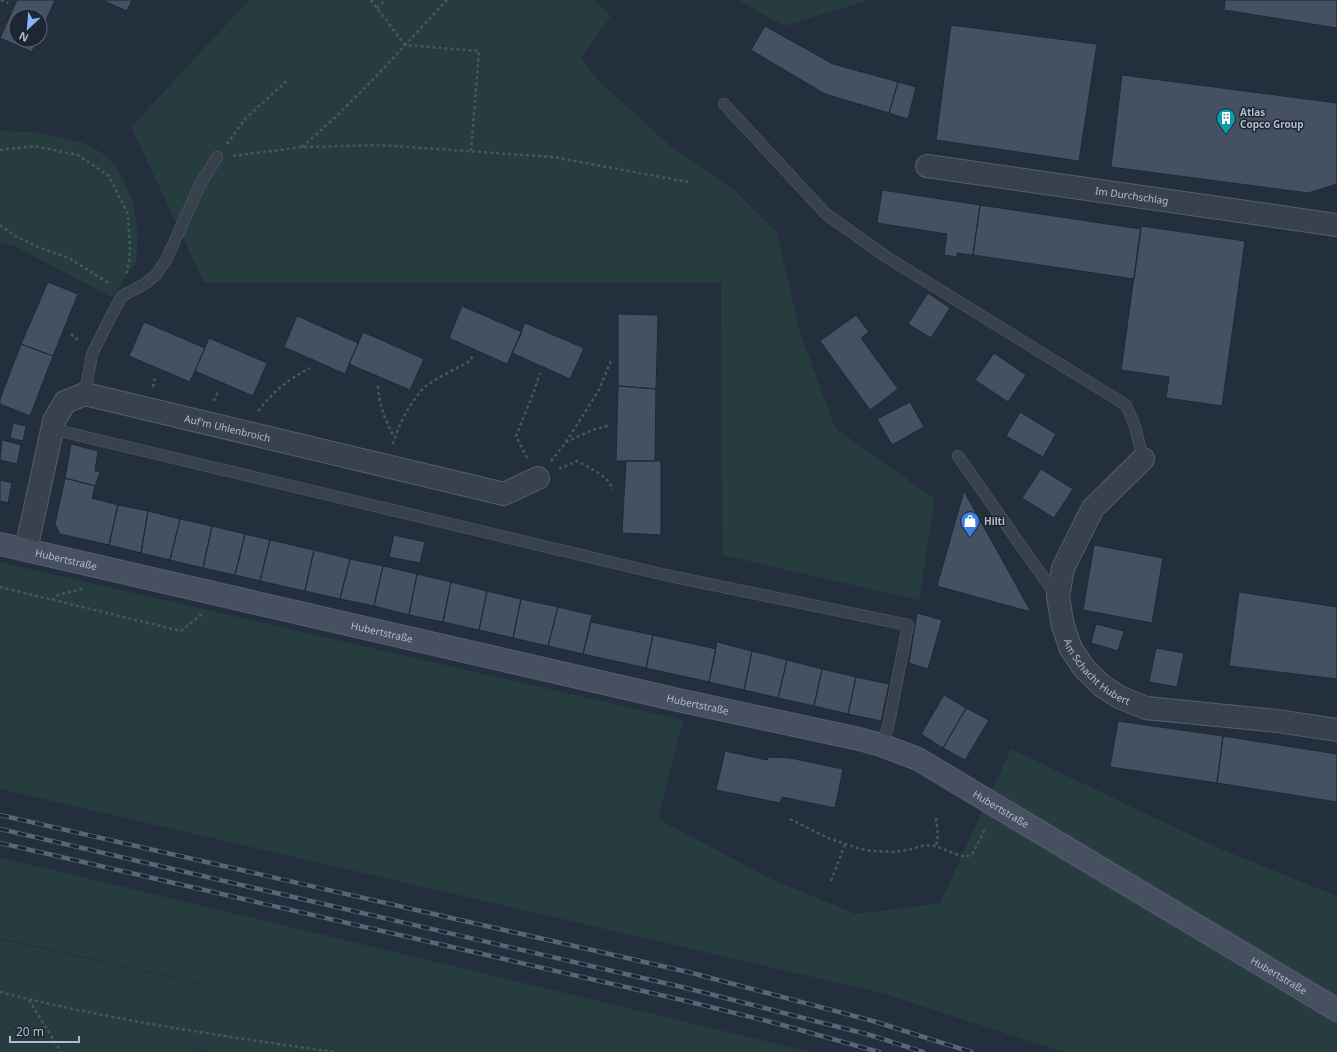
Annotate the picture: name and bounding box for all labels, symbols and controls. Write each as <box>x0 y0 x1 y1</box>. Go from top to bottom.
north arrow <box>8 8 48 48</box>
text: N <box>16 29 31 46</box>
place label: Atlas Copco Group <box>1240 105 1304 131</box>
building icon: Atlas Copco Group <box>1215 107 1237 135</box>
street label: Im Durchschlag <box>1094 183 1169 208</box>
street label: Auf'm Uhlenbroich <box>183 411 272 445</box>
shop icon: Hilti <box>959 510 981 538</box>
place label: Hilti <box>984 514 1005 528</box>
street label: Hubertstraße <box>34 545 99 573</box>
street label: Hubertstraße <box>350 618 415 646</box>
street label: Am Schacht Hubert <box>1061 637 1133 708</box>
street label: Hubertstraße <box>665 691 731 718</box>
street label: Hubertstraße <box>970 787 1032 831</box>
street label: Hubertstraße <box>1248 953 1310 998</box>
scale bar <box>10 1018 79 1044</box>
text: 20 m <box>16 1023 44 1040</box>

